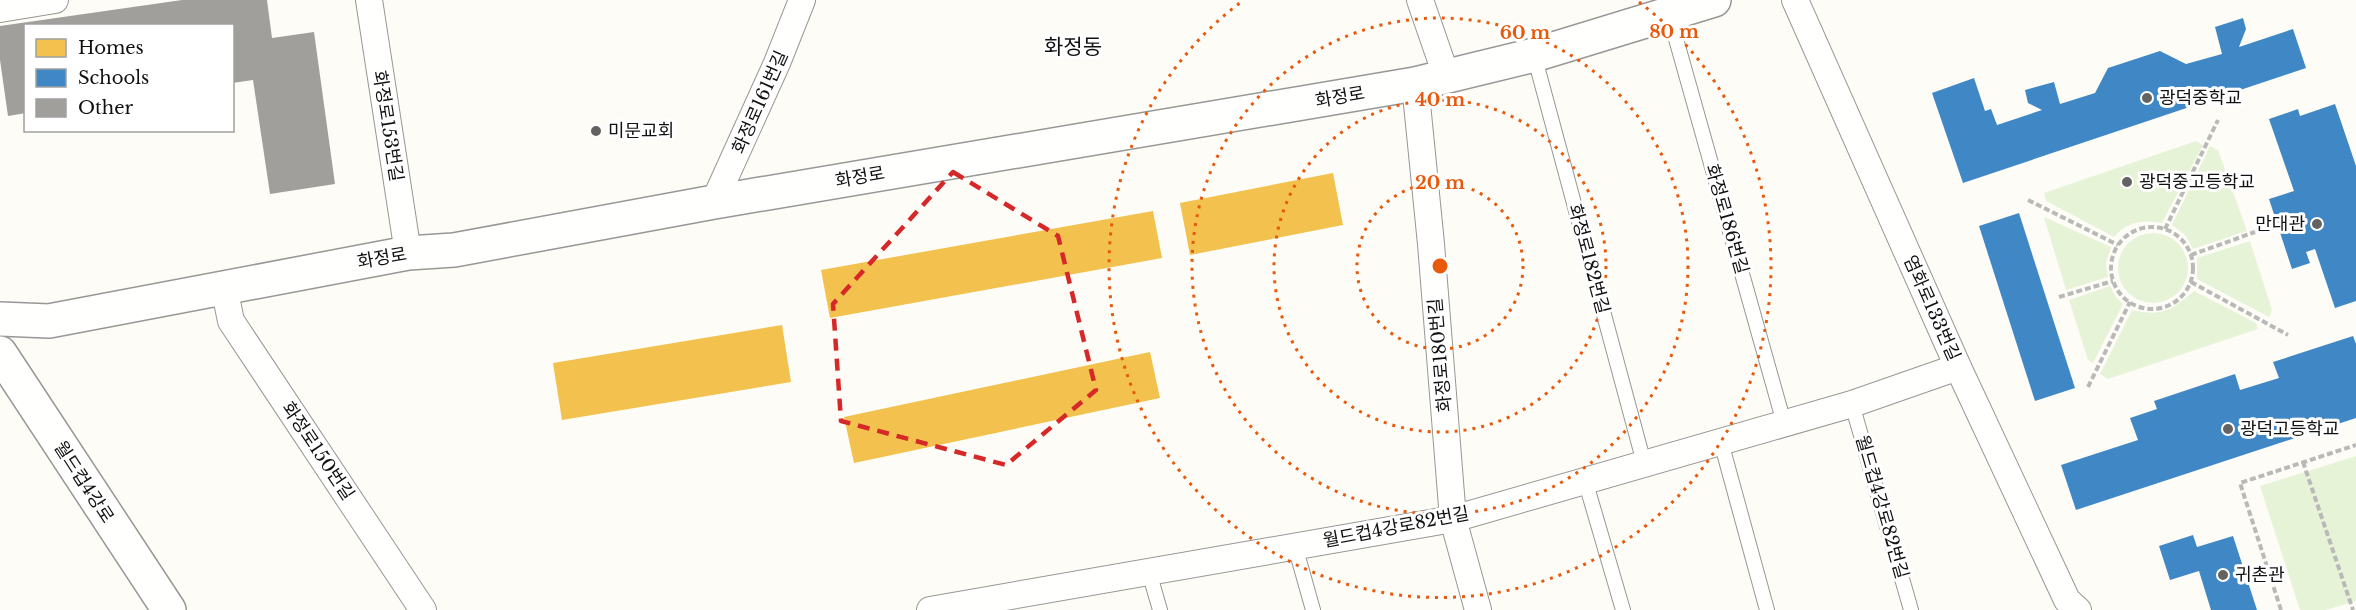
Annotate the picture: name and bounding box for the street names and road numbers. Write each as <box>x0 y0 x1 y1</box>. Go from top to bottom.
street label: 화정로161번길 <box>727 47 793 157</box>
street label: 화정로153번길 <box>368 69 408 183</box>
street label: 화정로 <box>1314 82 1366 112</box>
street label: 화정로 <box>834 162 886 192</box>
street label: 화정로186번길 <box>1701 162 1753 276</box>
street label: 화정로182번길 <box>1564 202 1614 316</box>
street label: 화정로 <box>356 243 408 273</box>
street label: 염화로133번길 <box>1899 252 1965 364</box>
street label: 화정로180번길 <box>1424 297 1456 413</box>
street label: 화정로150번길 <box>277 398 359 504</box>
street label: 월드컵4강로82번길 <box>1851 433 1913 581</box>
street label: 월드컵4강로 <box>49 437 119 527</box>
street label: 월드컵4강로82번길 <box>1321 502 1471 552</box>

